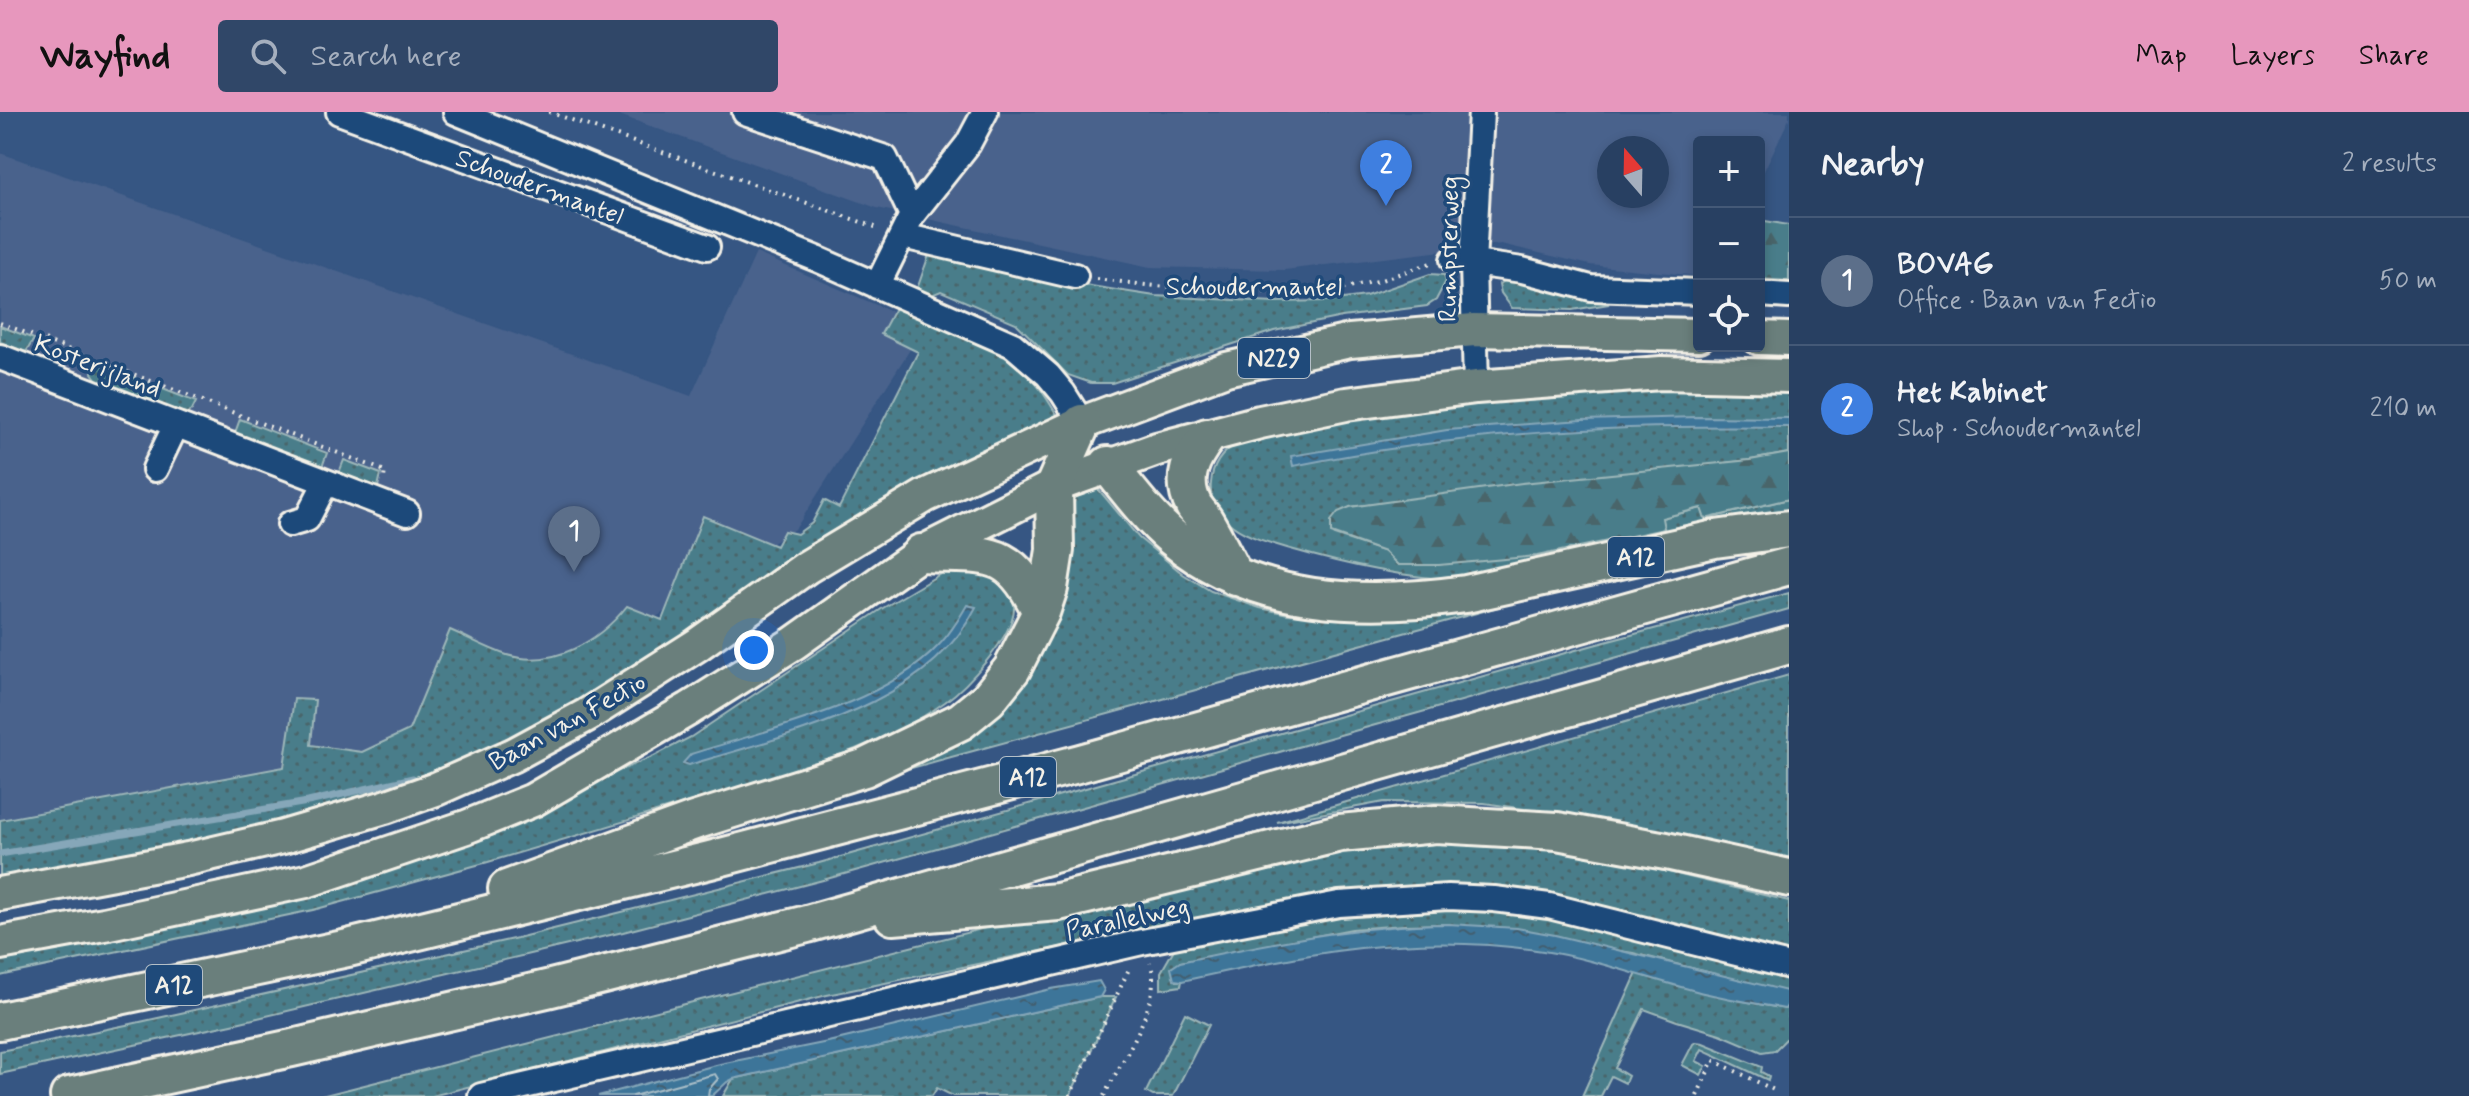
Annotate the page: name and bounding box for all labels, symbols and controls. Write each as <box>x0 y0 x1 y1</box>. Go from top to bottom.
search box <box>218 20 778 92</box>
text: Wayfind <box>40 32 170 81</box>
icon: search <box>246 34 290 78</box>
text: Search here <box>310 37 461 76</box>
text: Map <box>2136 38 2187 75</box>
text: Layers <box>2231 38 2315 75</box>
text: Share <box>2359 38 2429 75</box>
north arrow <box>1597 136 1669 208</box>
map controls <box>1693 136 1765 352</box>
button: + <box>1693 136 1765 208</box>
pin: 2 <box>1360 140 1412 206</box>
street label: Schoudermantel <box>451 142 628 234</box>
text: Nearby <box>1821 142 1925 187</box>
text: 2 results <box>2342 147 2437 181</box>
street label: Rumpsterweg <box>1432 176 1470 322</box>
button: − <box>1693 208 1765 280</box>
text: BOVAG <box>1897 245 1993 284</box>
text: 1 <box>1841 264 1853 298</box>
text: 50 m <box>2379 264 2437 298</box>
street label: Schoudermantel <box>1166 271 1342 305</box>
button: locate <box>1693 280 1765 352</box>
text: Office · Baan van Fectio <box>1897 284 2156 318</box>
street label: Kosterijland <box>29 327 166 407</box>
road number: N229 <box>1238 338 1310 378</box>
text: Het Kabinet <box>1897 373 2048 412</box>
text: 2 <box>1841 392 1853 426</box>
text: 210 m <box>2370 392 2437 426</box>
text: Shop · Schoudermantel <box>1897 412 2141 446</box>
pin: 1 <box>548 506 600 572</box>
road number: A12 <box>1608 537 1664 577</box>
your location <box>734 630 774 670</box>
street label: Baan van Fectio <box>483 666 652 780</box>
road number: A12 <box>1000 757 1056 797</box>
street label: Parallelweg <box>1062 890 1192 950</box>
road number: A12 <box>146 965 202 1005</box>

